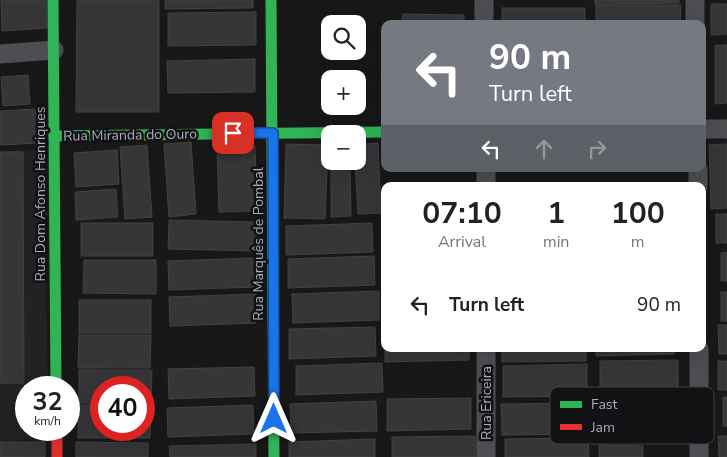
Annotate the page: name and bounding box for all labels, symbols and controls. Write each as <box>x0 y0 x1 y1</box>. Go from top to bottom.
map controls <box>321 15 366 170</box>
button: search <box>321 15 366 60</box>
text: 90 m <box>489 34 571 81</box>
icon: left <box>406 40 471 105</box>
button: + <box>321 70 366 115</box>
text: Turn left <box>489 79 572 109</box>
street label: Rua Dom Afonso Henriques <box>31 106 50 281</box>
pin <box>212 112 254 154</box>
icon: arrive <box>219 119 247 147</box>
street label: Rua Miranda do Ouro <box>63 124 197 146</box>
button: − <box>321 125 366 170</box>
icon: left <box>477 135 505 163</box>
icon: ahead <box>530 135 558 163</box>
icon: right <box>583 135 611 163</box>
street label: Rua Marquês de Pombal <box>249 166 268 321</box>
text: 07:10 <box>422 193 502 234</box>
text: 1 <box>547 193 565 234</box>
text: 100 <box>611 193 665 234</box>
text: Arrival <box>438 231 486 253</box>
text: min <box>543 231 569 253</box>
text: m <box>631 231 645 253</box>
icon: left <box>406 291 434 319</box>
text: Turn left <box>449 292 524 318</box>
text: 90 m <box>637 292 681 318</box>
street label: Rua Ericeira <box>477 366 496 440</box>
speed limit sign: 40 <box>90 376 155 441</box>
text: 32 <box>32 385 63 419</box>
legend <box>550 387 714 444</box>
position arrow <box>247 392 299 444</box>
text: Fast <box>591 395 617 414</box>
text: km/h <box>34 413 61 429</box>
text: Jam <box>590 418 615 437</box>

